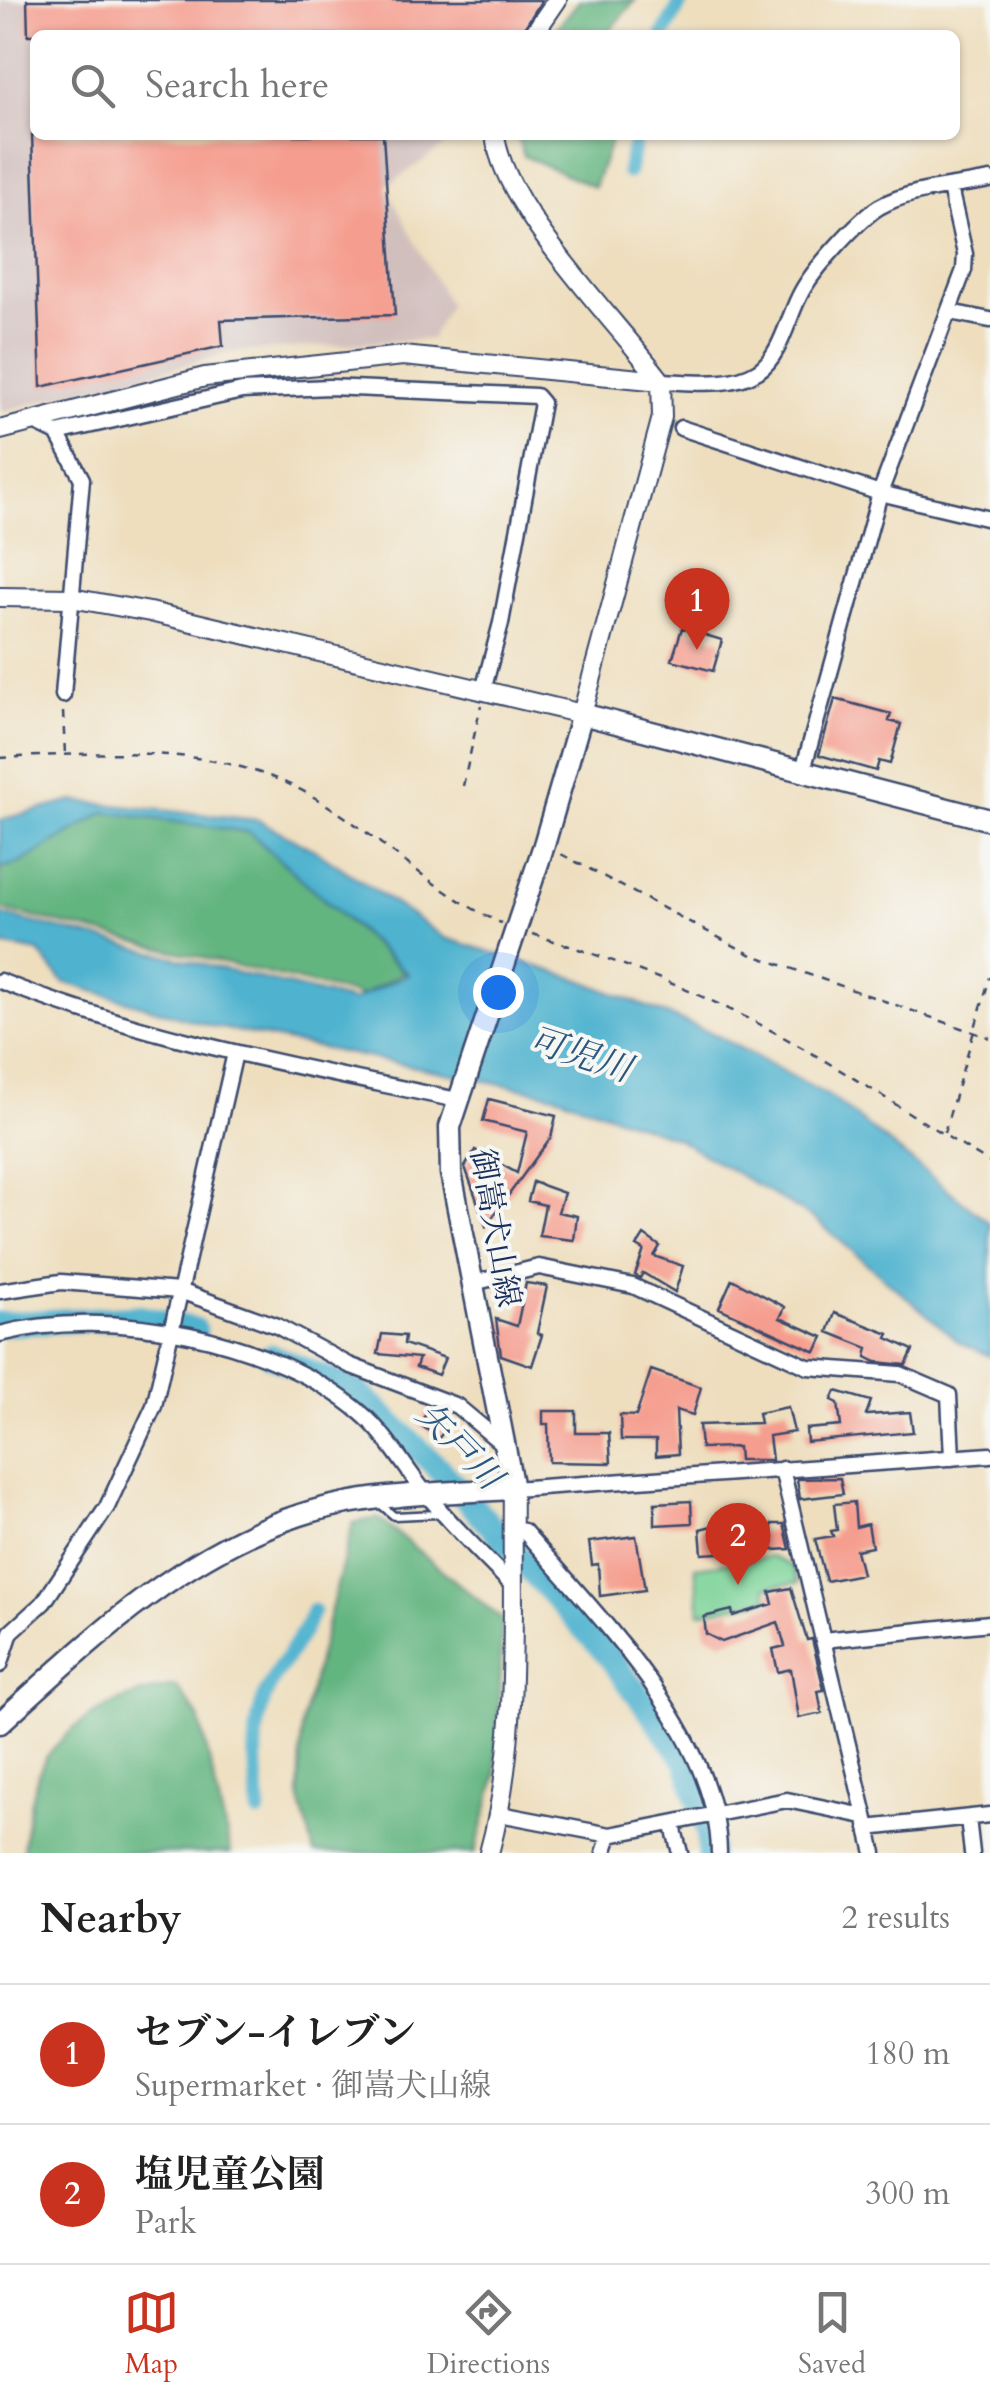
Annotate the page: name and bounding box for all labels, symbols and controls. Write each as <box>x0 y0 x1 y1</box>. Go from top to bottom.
search box <box>30 30 960 140</box>
icon: search <box>65 58 120 113</box>
text: Search here <box>145 59 329 111</box>
pin: 1 <box>664 568 730 650</box>
your location <box>473 967 524 1018</box>
water label: 可児川 <box>523 1016 641 1095</box>
street label: 御嵩犬山線 <box>459 1145 531 1311</box>
water label: 矢戸川 <box>405 1392 516 1503</box>
pin: 2 <box>706 1502 770 1585</box>
text: Nearby <box>40 1890 182 1947</box>
text: 2 results <box>842 1896 950 1940</box>
text: セブン-イレブン <box>135 2007 416 2059</box>
text: 1 <box>64 2032 81 2076</box>
text: 180 m <box>865 2032 950 2076</box>
text: Supermarket · 御嵩犬山線 <box>135 2064 491 2108</box>
text: 塩児童公園 <box>135 2149 325 2201</box>
text: 2 <box>64 2172 81 2216</box>
text: 300 m <box>865 2172 950 2216</box>
text: Park <box>135 2201 197 2245</box>
tab: Map <box>124 2285 179 2383</box>
tab: Directions <box>427 2285 550 2383</box>
tab: Saved <box>798 2285 866 2383</box>

